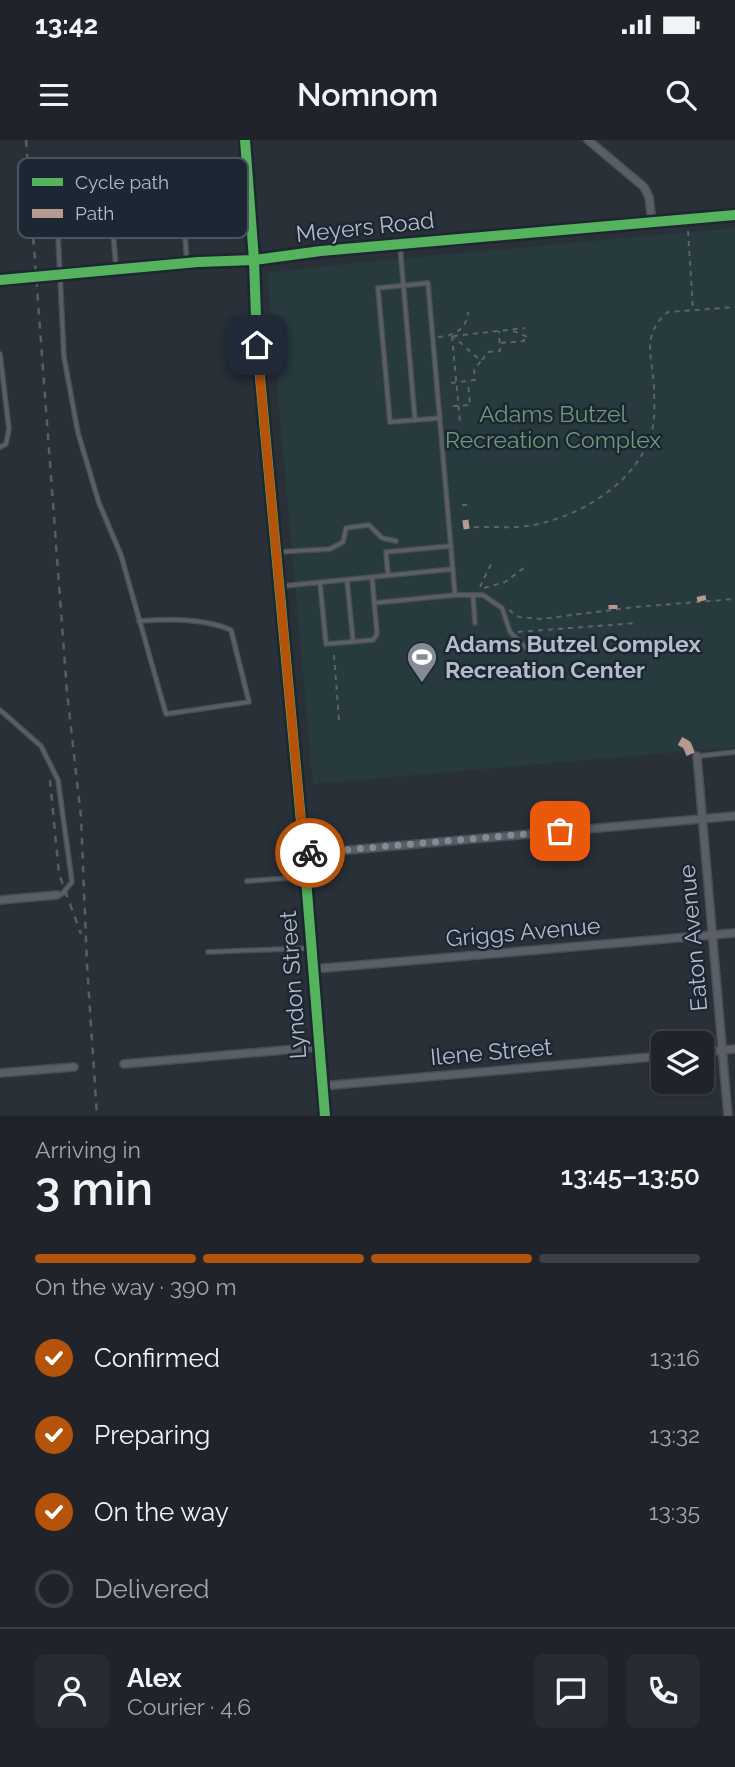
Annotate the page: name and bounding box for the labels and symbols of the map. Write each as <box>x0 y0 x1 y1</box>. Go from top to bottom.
legend <box>18 158 248 238</box>
text: Cycle path <box>75 171 169 193</box>
text: Path <box>75 202 114 224</box>
street label: Meyers Road <box>294 206 435 247</box>
pin <box>227 315 287 375</box>
park label: Adams Butzel Recreation Complex <box>445 400 661 453</box>
place label: Adams Butzel Complex Recreation Center <box>445 630 701 683</box>
sports icon: Adams Butzel Complex Recreation Center <box>405 640 439 684</box>
pin <box>530 801 590 861</box>
courier <box>275 818 345 888</box>
street label: Eaton Avenue <box>673 864 712 1012</box>
street label: Lyndon Street <box>274 910 311 1060</box>
street label: Griggs Avenue <box>445 911 601 952</box>
street label: Ilene Street <box>429 1033 553 1070</box>

